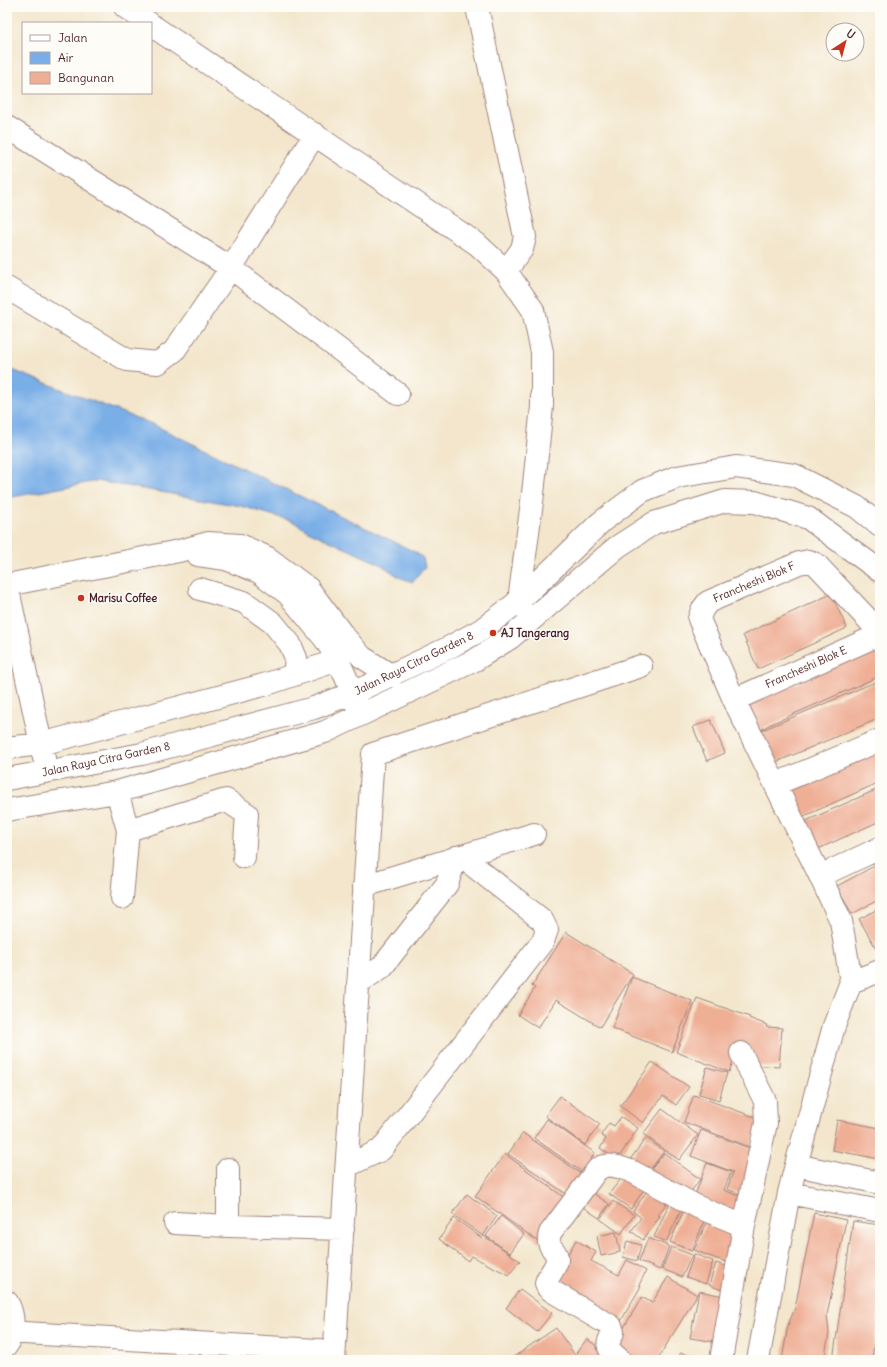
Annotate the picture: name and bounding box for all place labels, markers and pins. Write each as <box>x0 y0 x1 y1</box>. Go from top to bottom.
place label: Marisu Coffee <box>89 591 157 605</box>
marker: Marisu Coffee <box>76 593 86 603</box>
place label: AJ Tangerang <box>501 626 569 641</box>
marker: AJ Tangerang <box>488 628 498 638</box>

